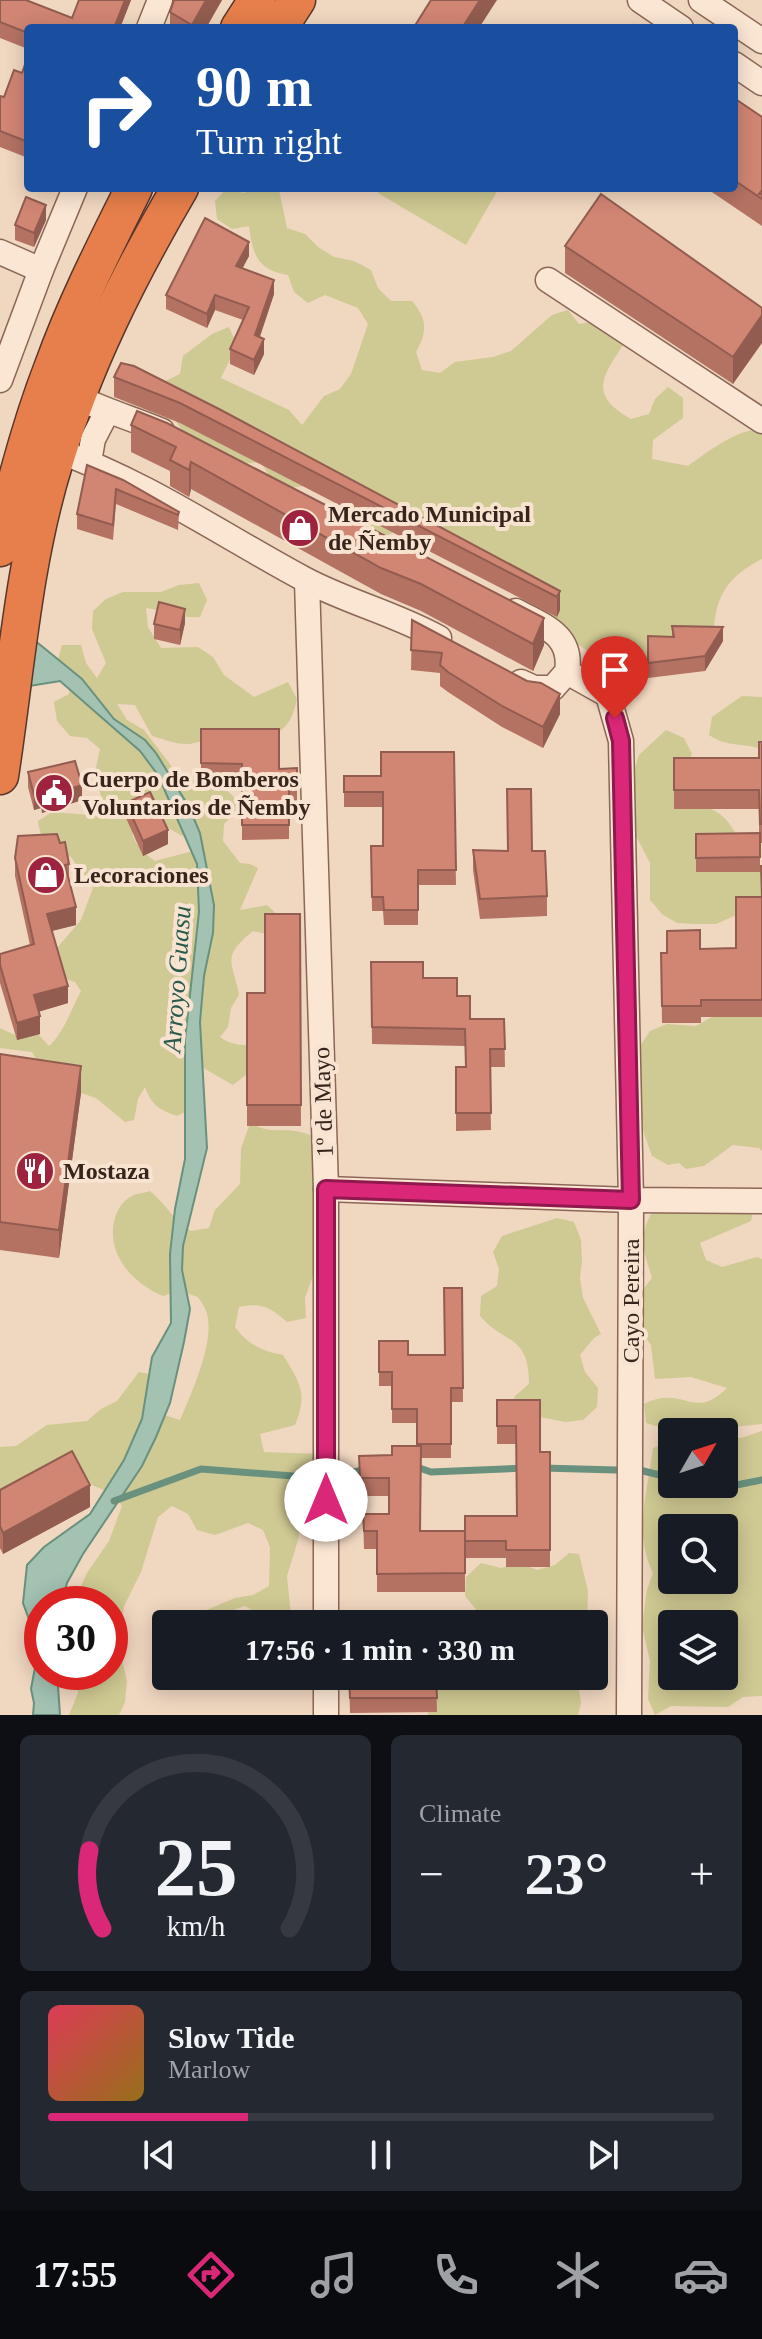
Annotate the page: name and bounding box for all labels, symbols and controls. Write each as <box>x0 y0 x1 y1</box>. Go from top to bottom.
icon: right <box>64 56 168 160</box>
text: 90 m <box>196 56 313 118</box>
text: Turn right <box>196 122 342 162</box>
place label: Mercado Municipal de Ñemby <box>328 501 531 555</box>
shop icon: Mercado Municipal de Ñemby <box>279 507 321 549</box>
pin <box>581 636 649 718</box>
icon: arrive <box>593 648 637 692</box>
place label: Cuerpo de Bomberos Voluntarios de Ñemby <box>82 766 310 820</box>
public building icon: Cuerpo de Bomberos Voluntarios de Ñemby <box>33 772 75 814</box>
shop icon: Lecoraciones <box>25 854 67 896</box>
place label: Lecoraciones <box>74 862 209 888</box>
water label: Arroyo Guasu <box>157 905 197 1055</box>
street label: 1º de Mayo <box>308 1047 338 1157</box>
restaurant icon: Mostaza <box>14 1150 56 1192</box>
place label: Mostaza <box>63 1158 150 1184</box>
street label: Cayo Pereira <box>618 1238 644 1363</box>
north arrow <box>658 1418 738 1498</box>
map controls <box>658 1418 738 1690</box>
position arrow <box>284 1458 368 1542</box>
button: search <box>658 1514 738 1594</box>
speed limit sign: 30 <box>24 1586 128 1690</box>
button: layers <box>658 1610 738 1690</box>
text: 17:56 · 1 min · 330 m <box>245 1633 515 1666</box>
text: Climate <box>419 1799 501 1828</box>
text: 25 <box>154 1821 237 1913</box>
text: 23° <box>525 1841 609 1907</box>
text: − <box>419 1850 444 1899</box>
text: + <box>689 1850 714 1899</box>
text: km/h <box>166 1911 225 1942</box>
text: Slow Tide <box>168 2021 294 2054</box>
text: Marlow <box>168 2055 250 2084</box>
icon: previous <box>137 2133 181 2177</box>
icon: pause <box>359 2133 403 2177</box>
icon: next <box>581 2133 625 2177</box>
icon: directions <box>183 2247 239 2303</box>
icon: music <box>306 2247 362 2303</box>
icon: phone <box>428 2247 484 2303</box>
icon: climate <box>550 2247 606 2303</box>
icon: car <box>673 2247 729 2303</box>
text: 17:55 <box>33 2255 117 2295</box>

